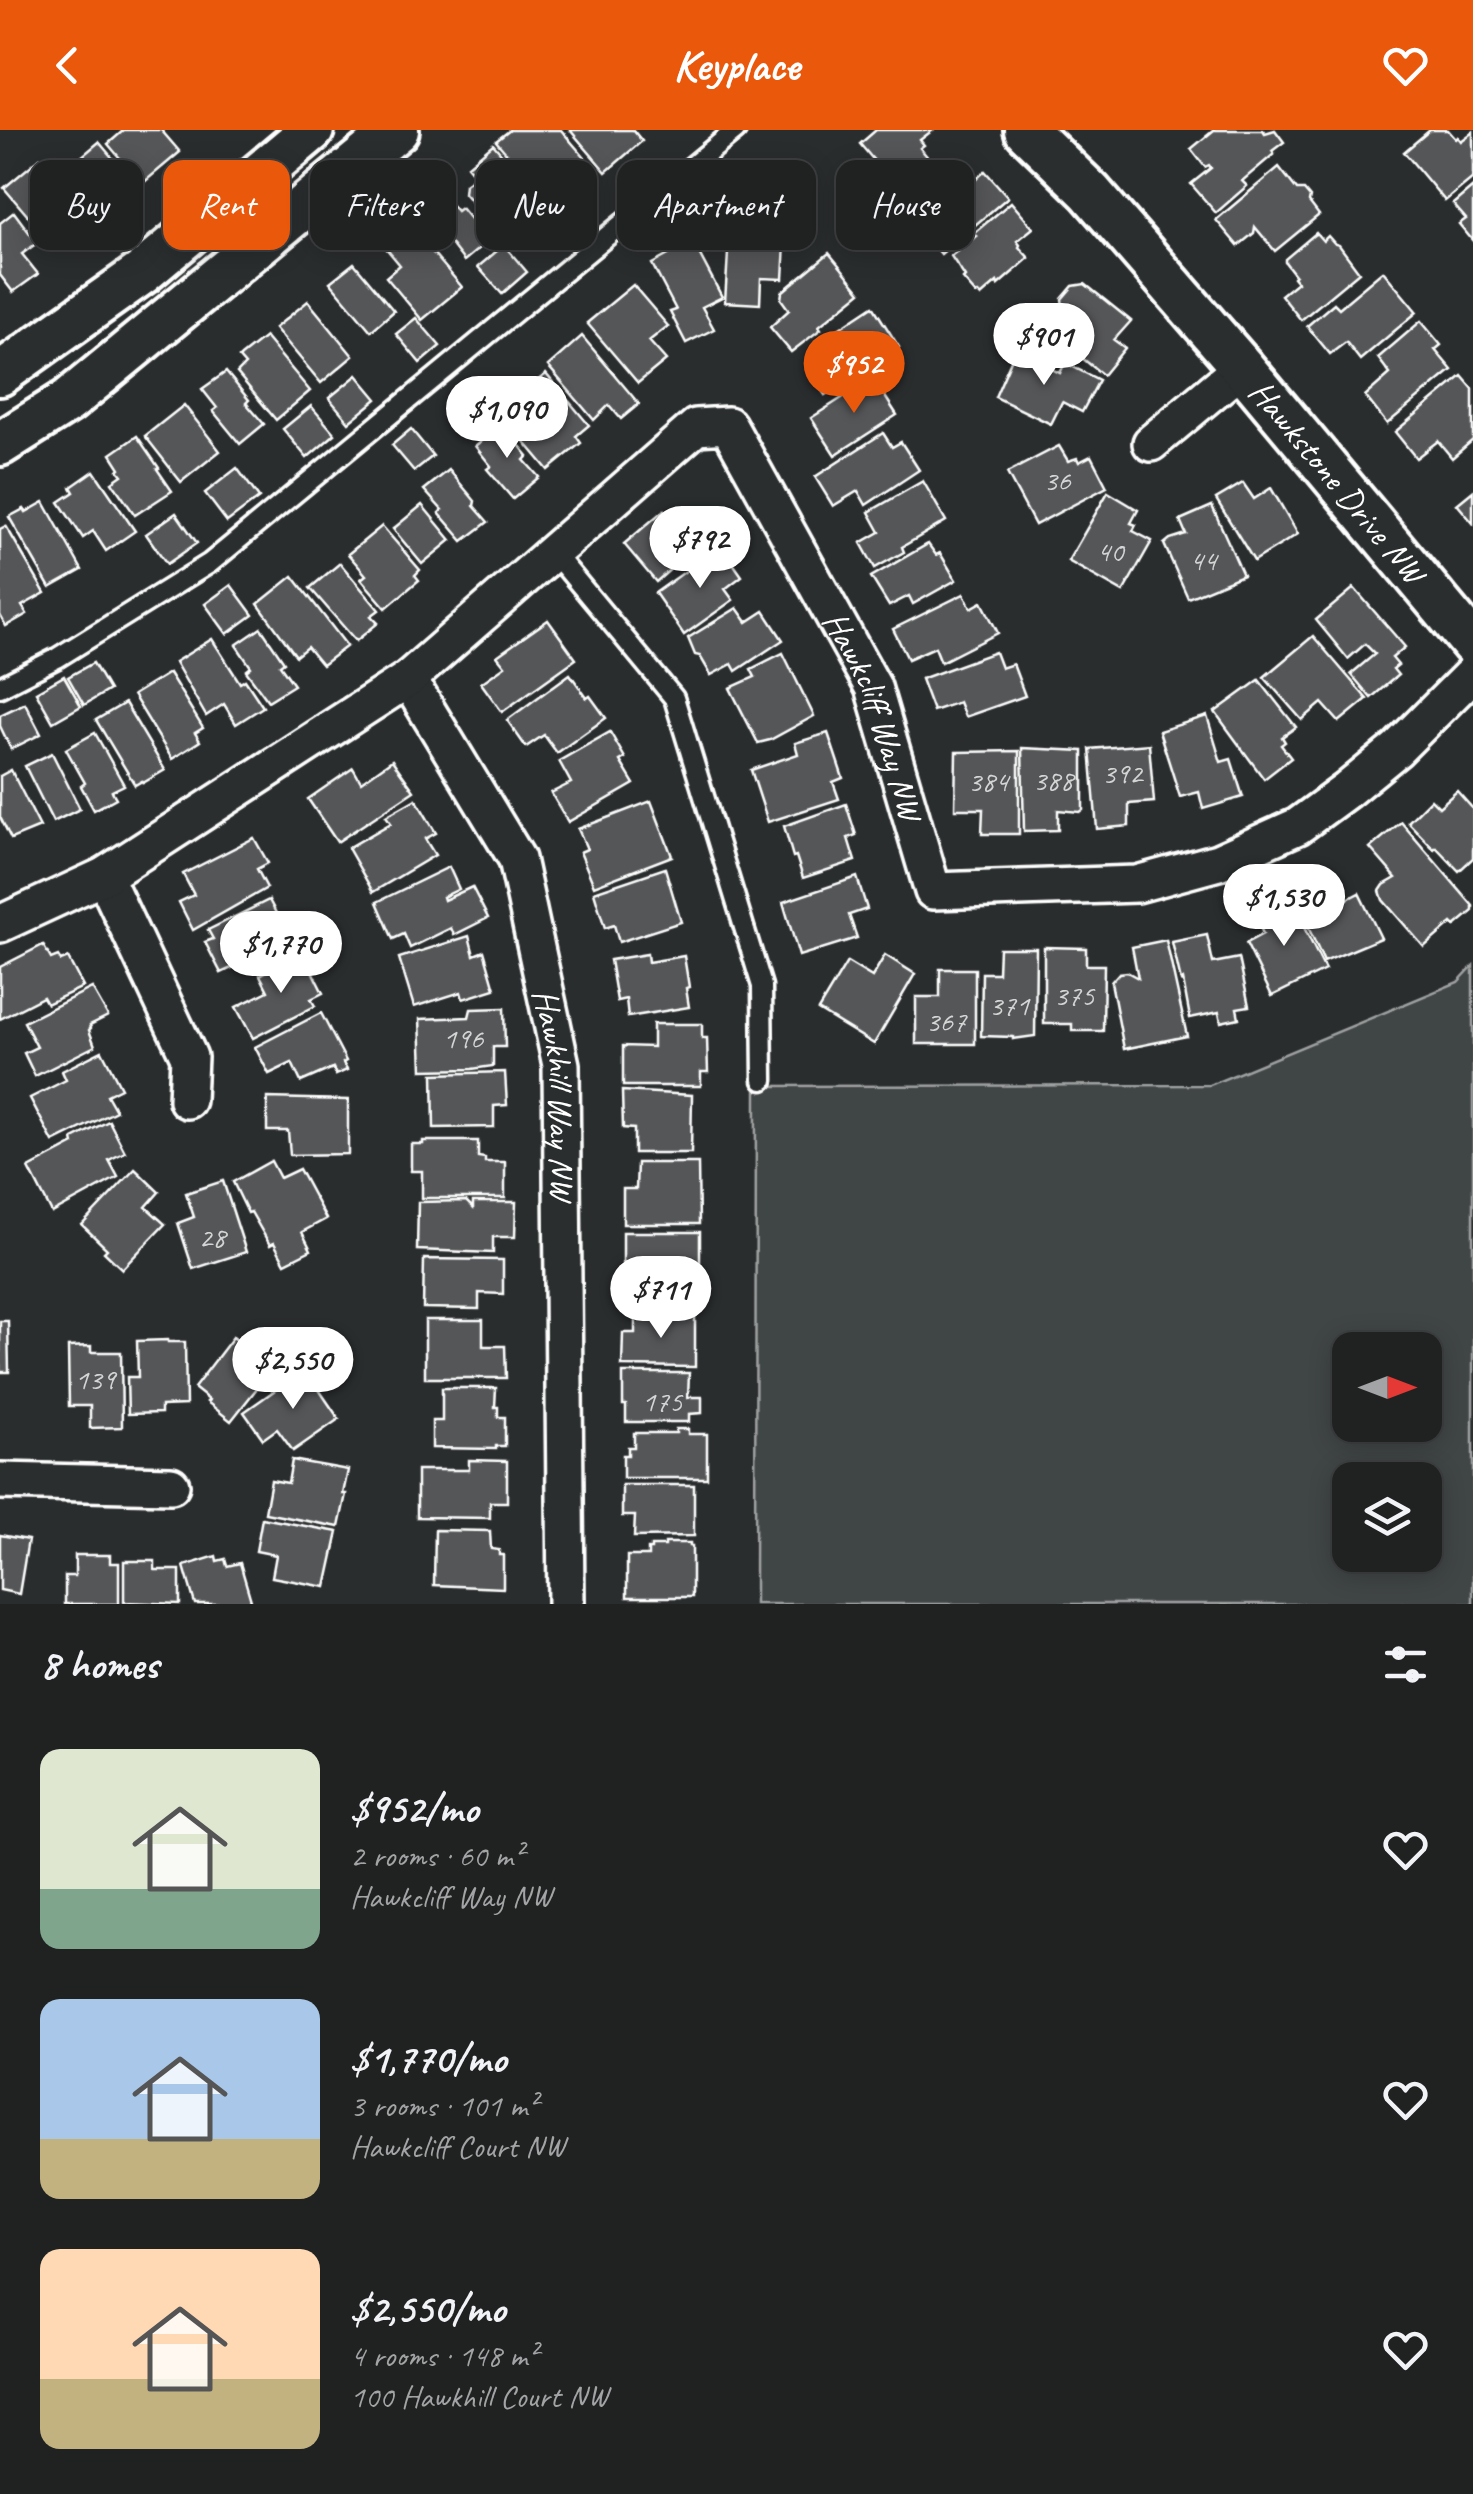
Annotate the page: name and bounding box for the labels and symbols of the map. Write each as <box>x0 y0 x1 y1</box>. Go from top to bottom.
pin: $901 <box>985 303 1103 388</box>
pin: $952 <box>795 331 913 416</box>
street label: Hawkstone Drive NW <box>1239 370 1438 596</box>
pin: $1,090 <box>426 376 588 461</box>
house number: 36 <box>1044 461 1072 499</box>
pin: $792 <box>641 506 759 591</box>
house number: 40 <box>1097 532 1126 570</box>
house number: 44 <box>1190 541 1219 579</box>
street label: Hawkcliff Way NW <box>812 603 934 829</box>
house number: 392 <box>1102 754 1145 792</box>
house number: 388 <box>1033 761 1076 799</box>
house number: 384 <box>968 762 1011 800</box>
pin: $1,530 <box>1203 864 1365 949</box>
pin: $1,770 <box>200 911 362 996</box>
house number: 375 <box>1054 976 1096 1014</box>
street label: Hawkhill Way NW <box>522 985 584 1204</box>
house number: 371 <box>989 986 1031 1024</box>
house number: 367 <box>926 1002 968 1040</box>
house number: 196 <box>443 1019 485 1057</box>
house number: 28 <box>199 1218 228 1256</box>
pin: $711 <box>602 1256 720 1341</box>
pin: $2,550 <box>212 1327 374 1412</box>
north arrow <box>1332 1332 1442 1442</box>
house number: 139 <box>75 1360 118 1398</box>
house number: 175 <box>642 1382 684 1420</box>

